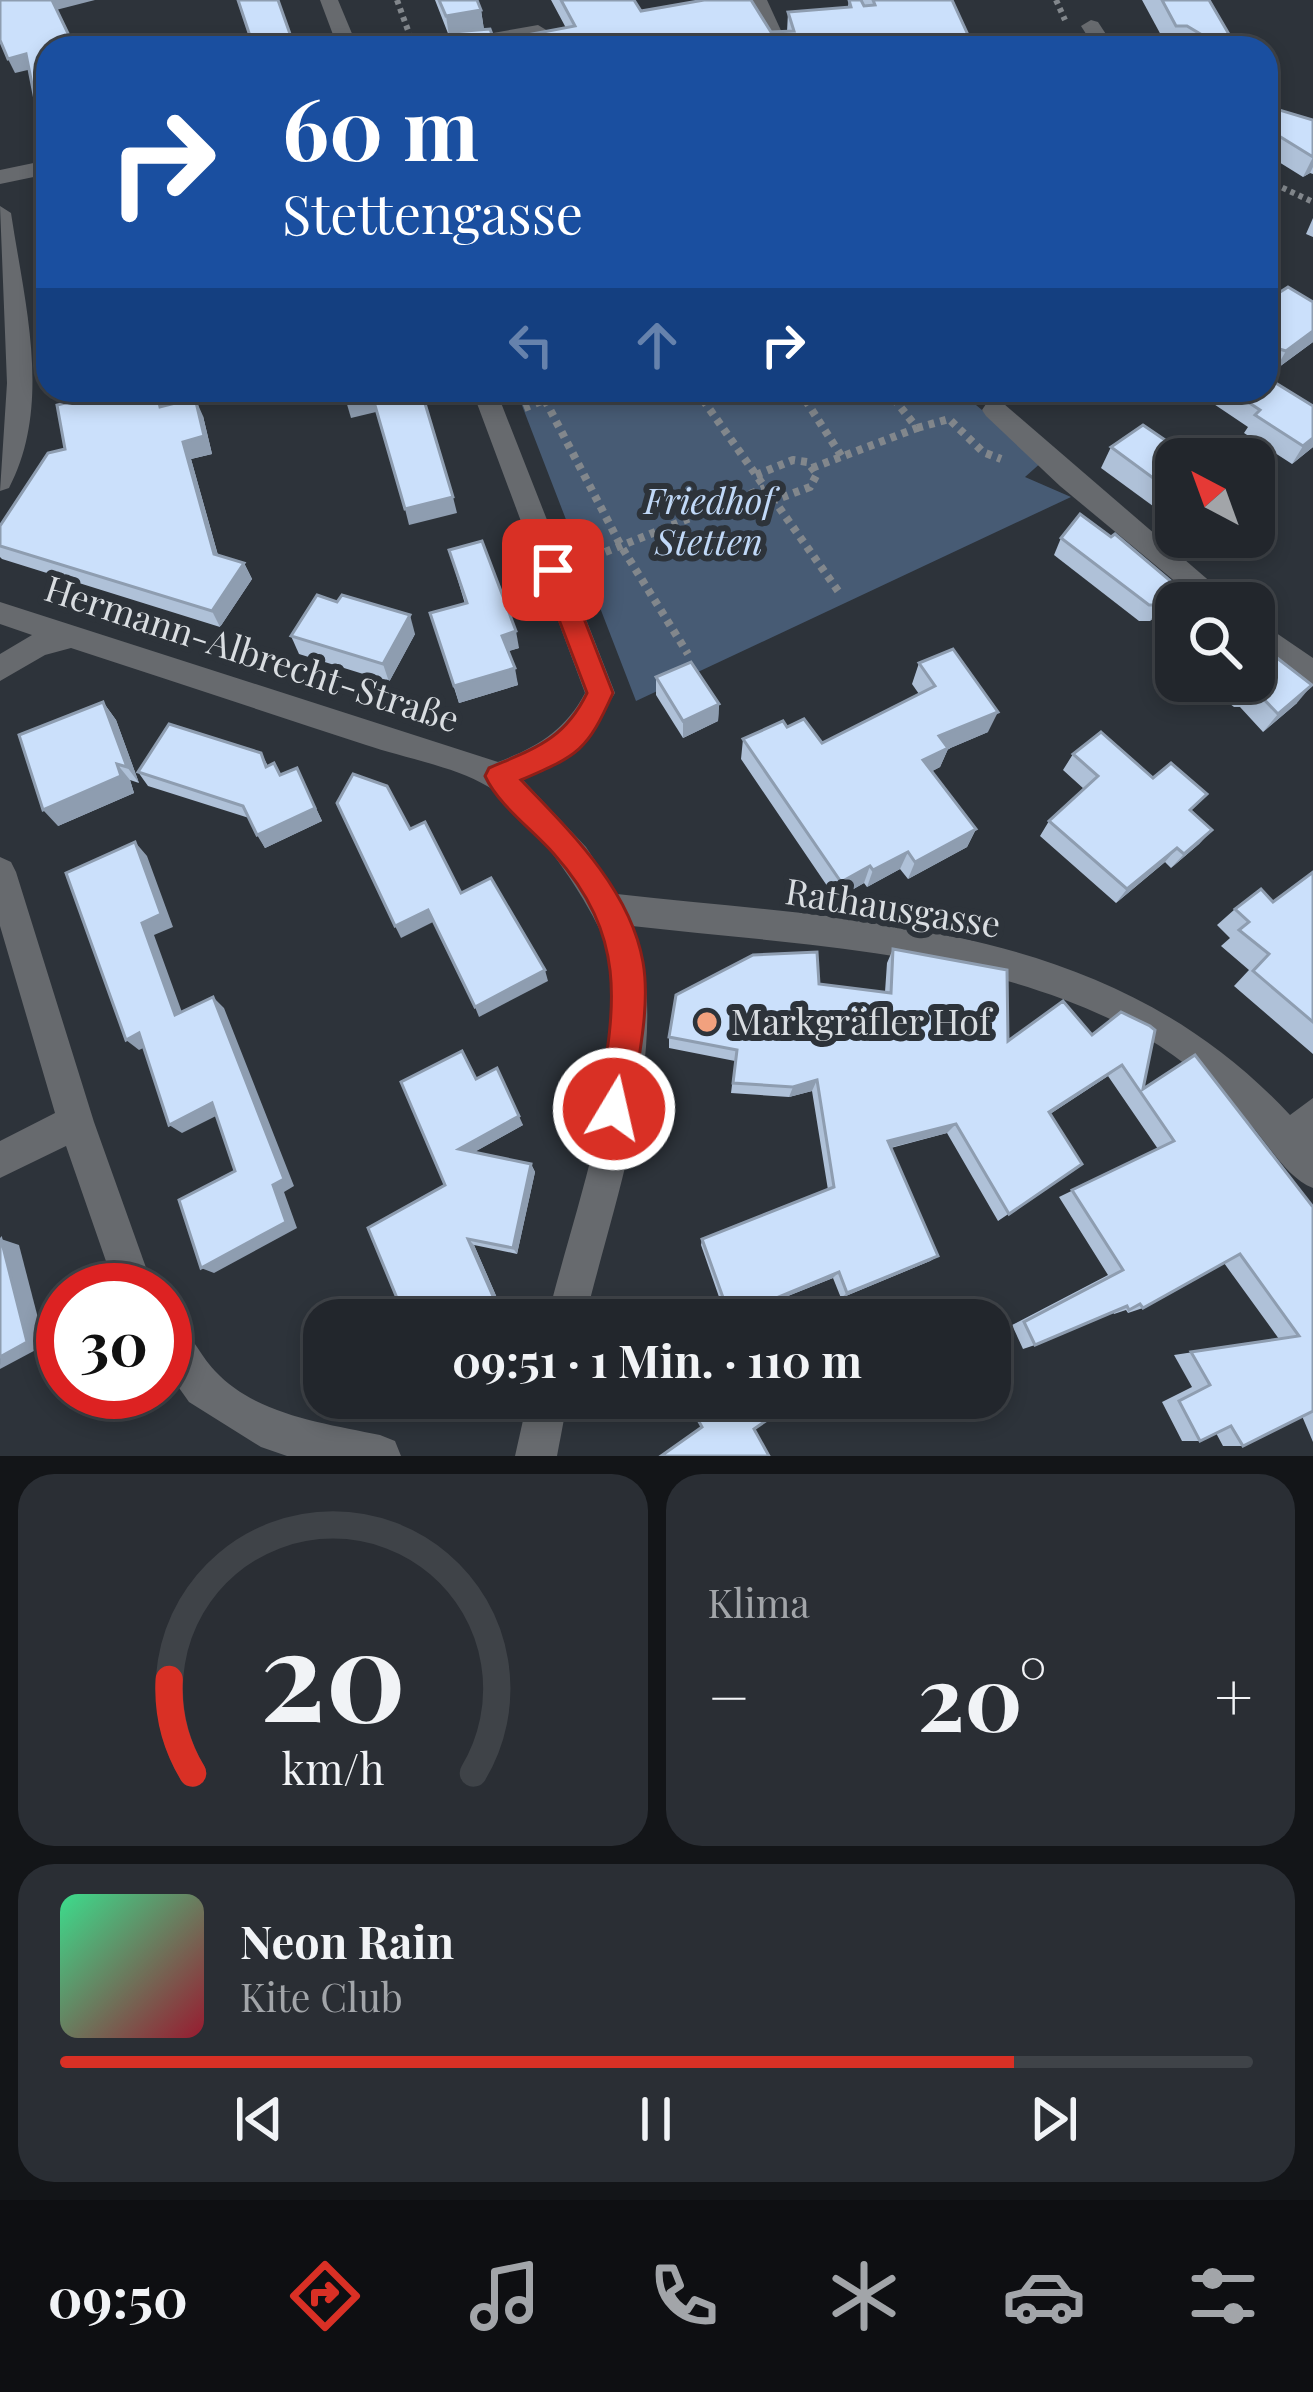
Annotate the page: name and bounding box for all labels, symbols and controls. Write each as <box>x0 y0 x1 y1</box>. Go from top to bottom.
text: 60 m <box>282 70 479 182</box>
icon: right <box>84 84 240 240</box>
text: Stettengasse <box>282 177 583 249</box>
icon: left <box>498 312 564 378</box>
icon: ahead <box>624 312 690 378</box>
icon: right <box>750 312 816 378</box>
north arrow <box>1155 438 1275 558</box>
map controls <box>1155 438 1275 702</box>
park label: Friedhof Stetten <box>642 475 780 564</box>
pin <box>502 519 604 621</box>
icon: arrive <box>520 537 586 603</box>
street label: Hermann-Albrecht-Straße <box>39 562 466 742</box>
button: search <box>1155 582 1275 702</box>
street label: Rathausgasse <box>782 865 1004 947</box>
place label: Markgräfler Hof <box>731 996 994 1044</box>
marker: Markgräfler Hof <box>694 1009 720 1035</box>
position arrow <box>551 1046 677 1172</box>
speed limit sign: 30 <box>36 1263 192 1419</box>
text: 09:51 · 1 Min. · 110 m <box>452 1329 862 1389</box>
text: Klima <box>708 1576 810 1628</box>
text: 20 <box>260 1587 406 1753</box>
text: 20° <box>917 1635 1047 1755</box>
text: − <box>708 1651 750 1739</box>
text: + <box>1214 1651 1253 1739</box>
text: km/h <box>281 1739 384 1796</box>
text: Neon Rain <box>240 1910 454 1970</box>
text: Kite Club <box>240 1970 403 2022</box>
icon: previous <box>226 2086 292 2152</box>
icon: pause <box>623 2086 689 2152</box>
icon: next <box>1021 2086 1087 2152</box>
icon: directions <box>283 2254 367 2338</box>
icon: music <box>463 2254 547 2338</box>
icon: phone <box>642 2254 726 2338</box>
icon: climate <box>822 2254 906 2338</box>
icon: car <box>1002 2254 1086 2338</box>
icon: filters <box>1181 2254 1265 2338</box>
text: 09:50 <box>48 2260 188 2332</box>

